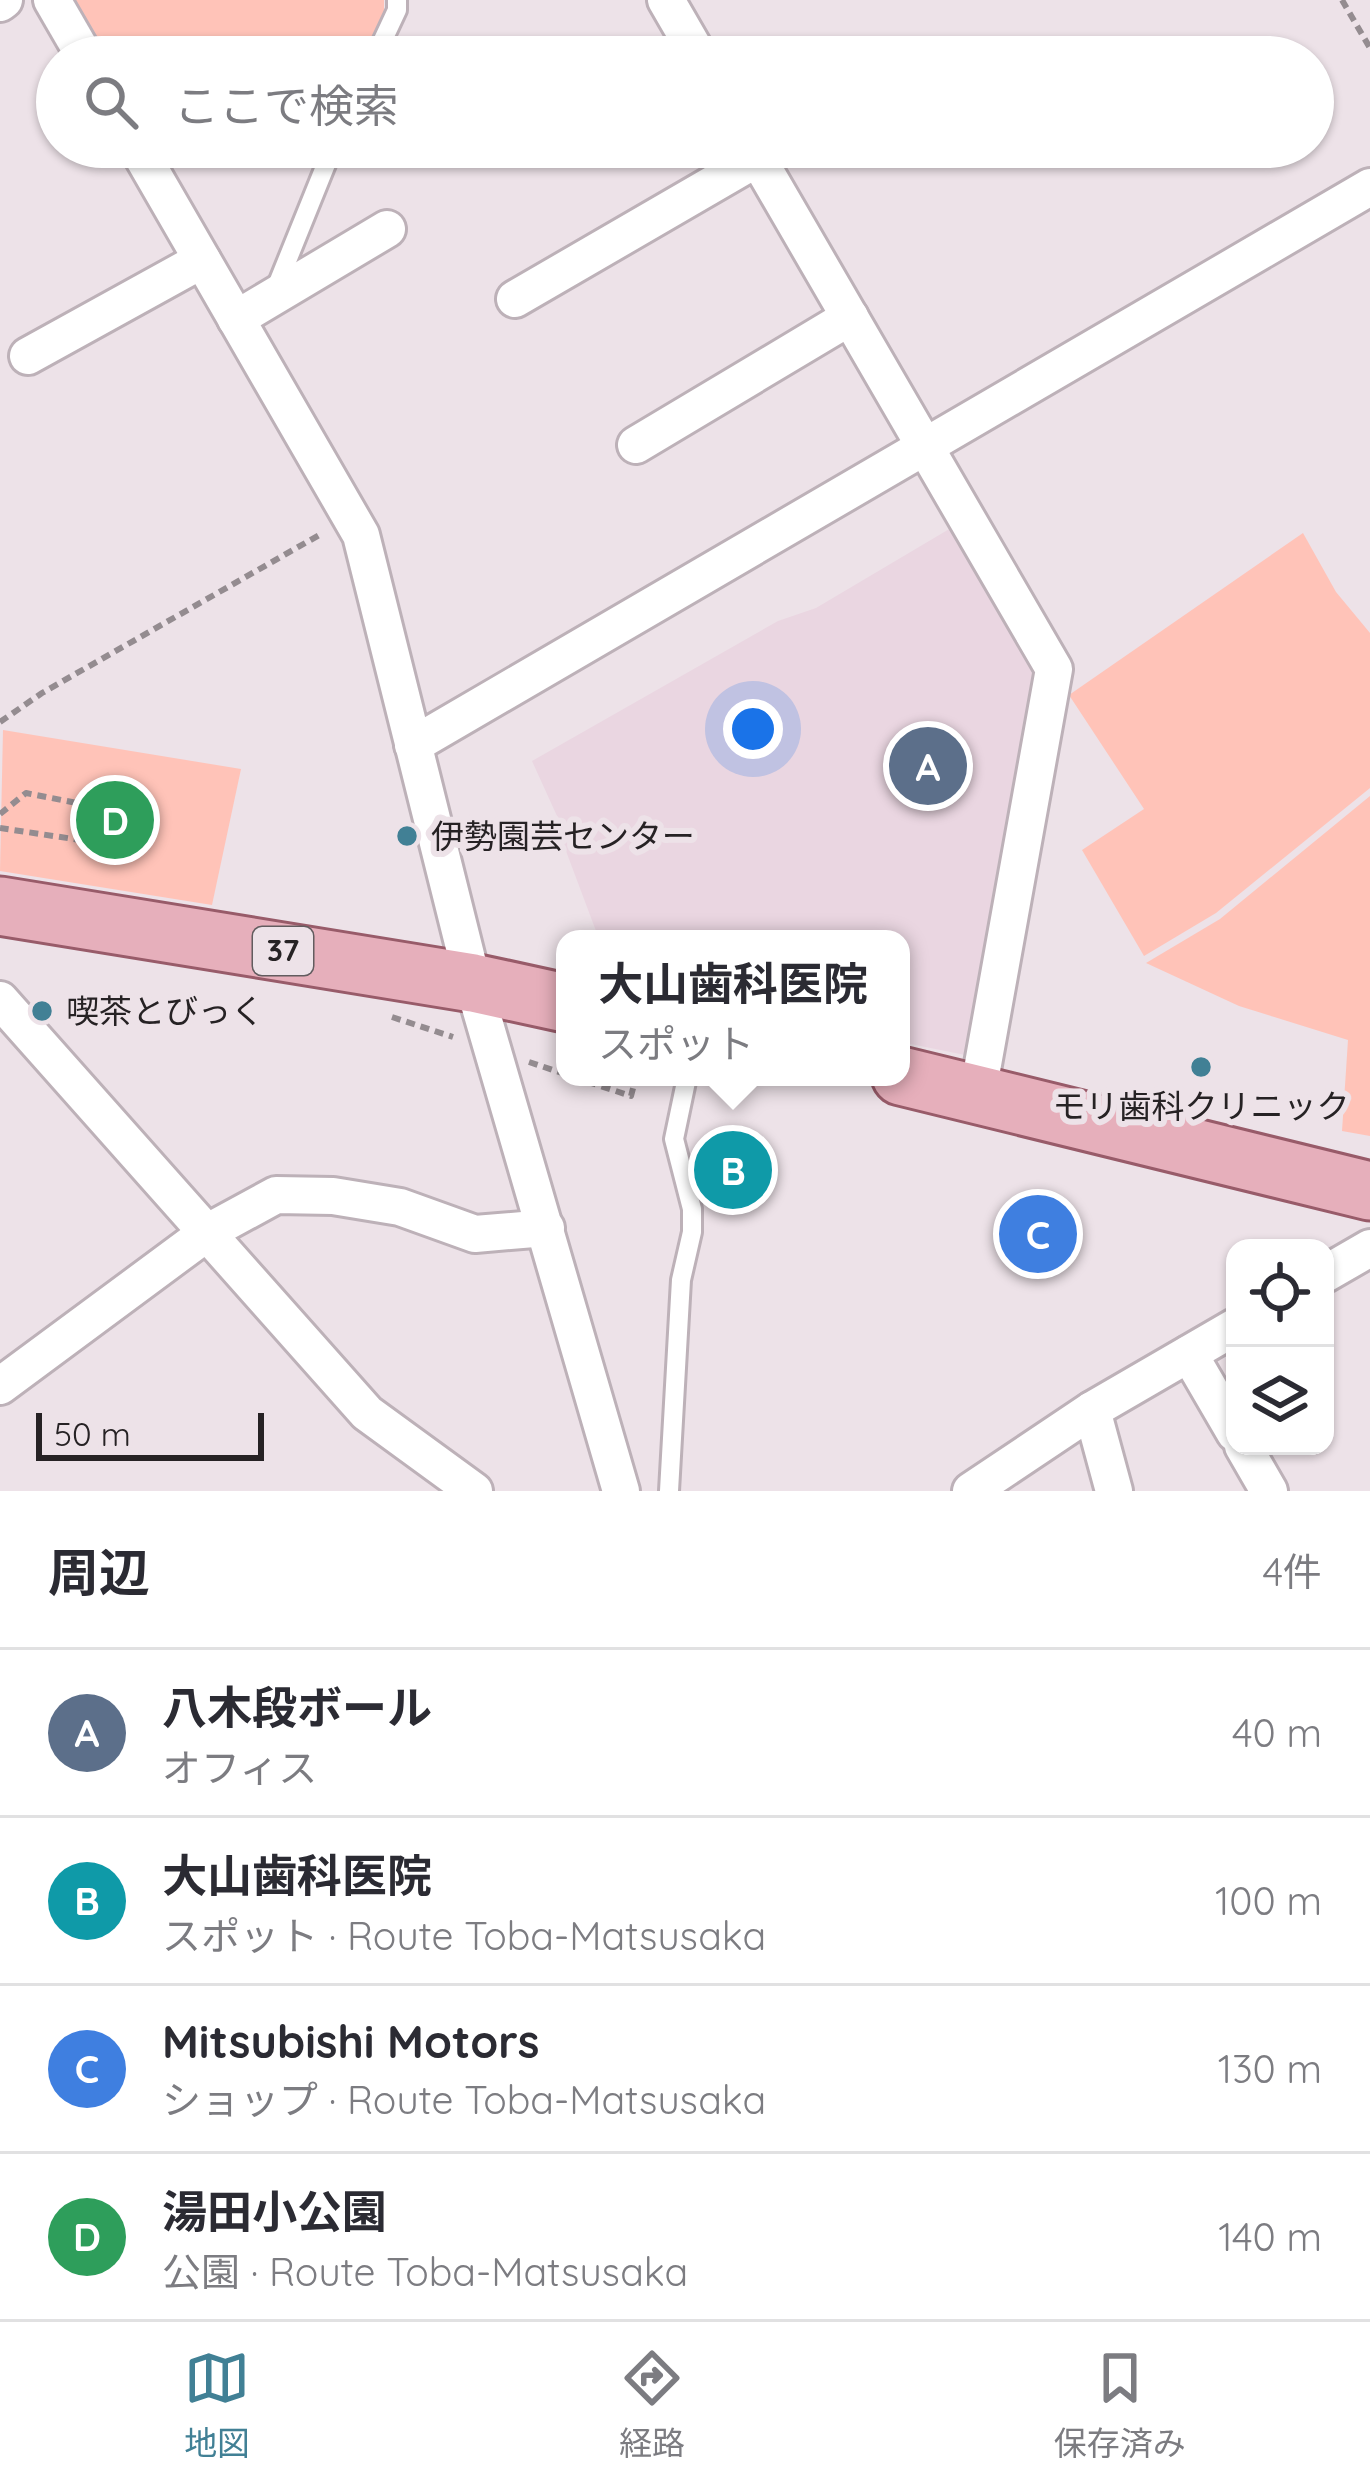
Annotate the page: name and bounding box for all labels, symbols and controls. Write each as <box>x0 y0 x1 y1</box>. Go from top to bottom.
search box <box>36 36 1334 168</box>
icon: search <box>78 69 144 135</box>
text: ここで検索 <box>174 77 399 133</box>
your location <box>723 699 783 759</box>
pin: A <box>889 721 967 811</box>
pin: D <box>76 775 154 865</box>
place label: 伊勢園芸センター <box>431 815 695 856</box>
marker: 伊勢園芸センター <box>394 823 420 849</box>
road number: 37 <box>253 927 313 975</box>
popup <box>556 930 910 1086</box>
text: 大山歯科医院 <box>598 955 868 1011</box>
place label: 喫茶とびっく <box>66 990 264 1031</box>
marker: 喫茶とびっく <box>29 998 55 1024</box>
text: スポット <box>598 1019 754 1068</box>
marker: モリ歯科クリニック <box>1188 1054 1214 1080</box>
place label: モリ歯科クリニック <box>1053 1085 1350 1126</box>
pin: B <box>694 1125 772 1215</box>
pin: C <box>999 1189 1077 1279</box>
map controls <box>1226 1239 1334 1455</box>
button: locate <box>1226 1239 1334 1347</box>
button: layers <box>1226 1347 1334 1455</box>
scale bar <box>36 1407 264 1460</box>
text: 50 m <box>54 1413 131 1454</box>
text: 周辺 <box>48 1540 150 1604</box>
text: 4件 <box>1262 1547 1322 1596</box>
text: 八木段ボール <box>162 1679 432 1735</box>
text: A <box>75 1708 99 1757</box>
text: 40 m <box>1232 1708 1322 1757</box>
text: オフィス <box>162 1743 317 1792</box>
text: 大山歯科医院 <box>162 1847 432 1903</box>
text: B <box>74 1876 100 1925</box>
text: 100 m <box>1215 1876 1322 1925</box>
text: スポット · Route Toba-Matsusaka <box>162 1911 766 1960</box>
text: Mitsubishi Motors <box>162 2013 539 2069</box>
text: C <box>75 2044 99 2093</box>
text: 130 m <box>1218 2044 1322 2093</box>
text: ショップ · Route Toba-Matsusaka <box>162 2075 766 2124</box>
text: 湯田小公園 <box>162 2183 387 2239</box>
text: D <box>73 2212 101 2261</box>
text: 140 m <box>1218 2212 1322 2261</box>
text: 公園 · Route Toba-Matsusaka <box>162 2247 688 2296</box>
tab: 地図 <box>184 2345 250 2465</box>
tab: 経路 <box>619 2345 685 2465</box>
tab: 保存済み <box>1054 2345 1186 2465</box>

